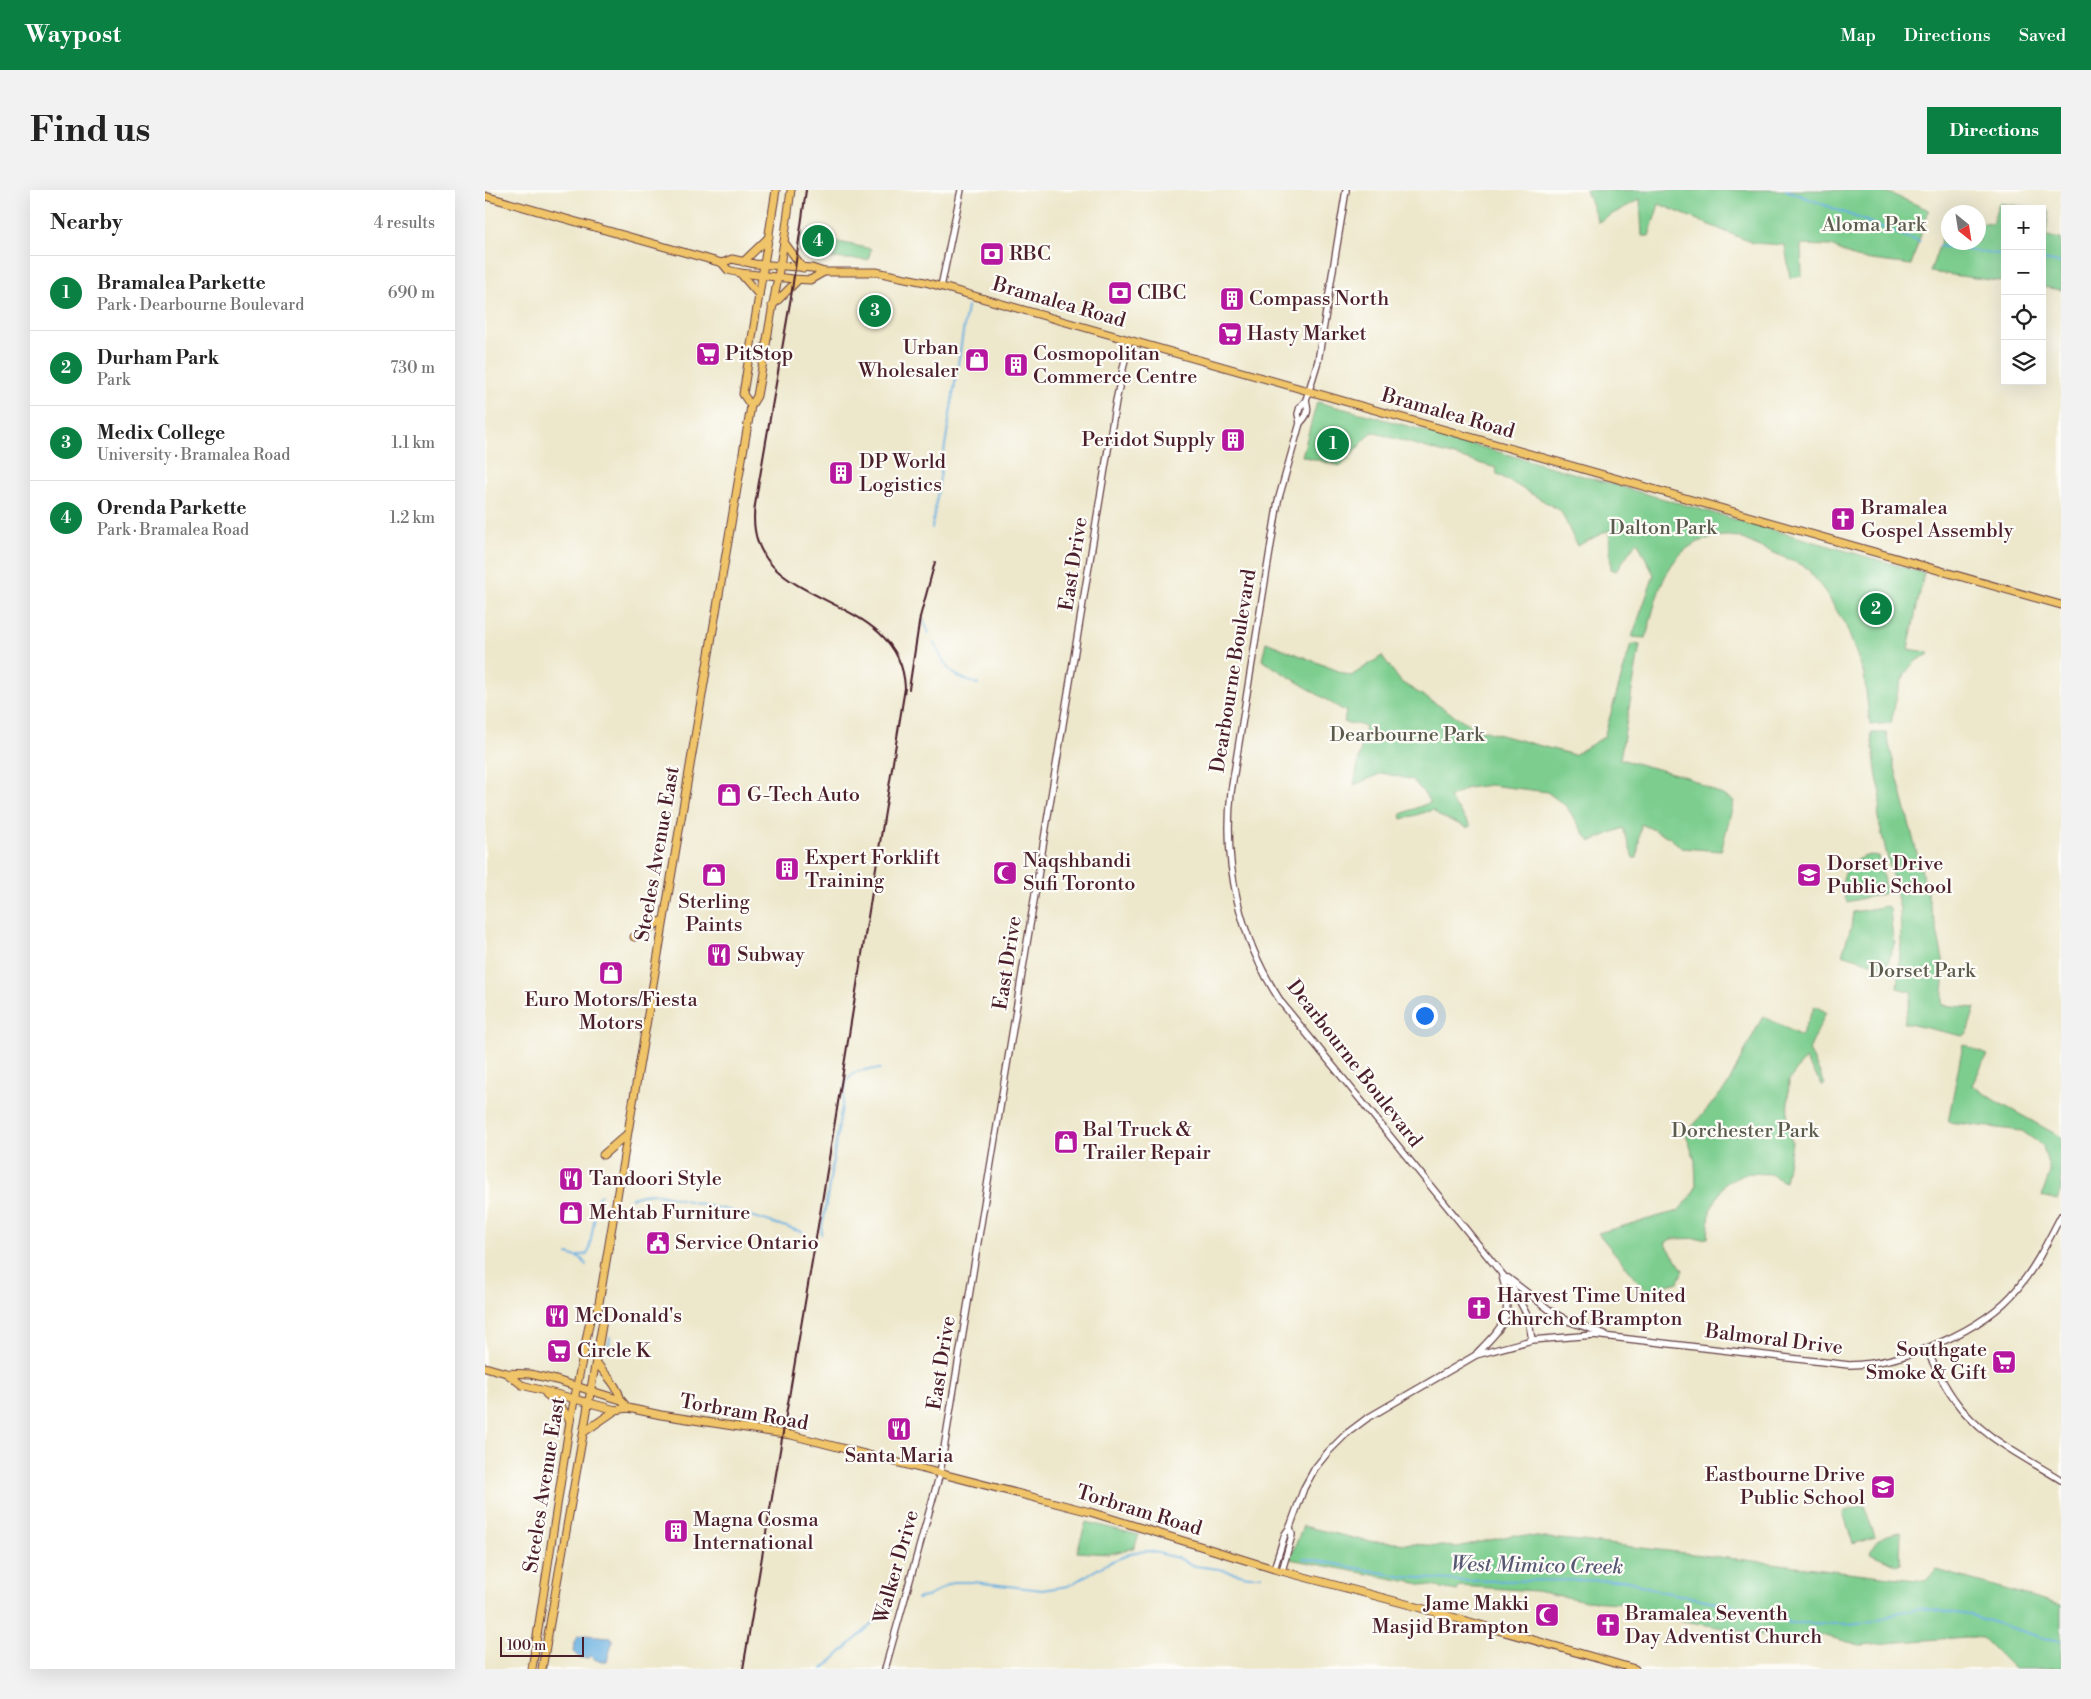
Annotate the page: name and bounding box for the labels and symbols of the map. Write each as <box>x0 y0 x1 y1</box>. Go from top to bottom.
north arrow <box>1941 205 1986 250</box>
park label: Aloma Park <box>1821 213 1928 238</box>
pin: 4 <box>802 222 834 260</box>
bank icon: RBC <box>979 241 1005 267</box>
place label: RBC <box>1009 242 1051 267</box>
street label: Bramalea Road <box>989 272 1129 334</box>
bank icon: CIBC <box>1107 280 1133 306</box>
place label: CIBC <box>1137 281 1186 306</box>
building icon: Compass North <box>1219 286 1245 312</box>
place label: Compass North <box>1249 287 1389 312</box>
pin: 3 <box>859 292 891 330</box>
supermarket icon: Hasty Market <box>1217 321 1243 347</box>
place label: Hasty Market <box>1247 322 1367 347</box>
place label: Urban Wholesaler <box>857 336 959 384</box>
supermarket icon: PitStop <box>695 341 721 367</box>
place label: PitStop <box>725 342 793 367</box>
place label: Cosmopolitan Commerce Centre <box>1033 342 1197 390</box>
shop icon: Urban Wholesaler <box>964 347 990 373</box>
building icon: Cosmopolitan Commerce Centre <box>1003 352 1029 378</box>
street label: Bramalea Road <box>1378 383 1518 445</box>
pin: 1 <box>1317 425 1349 463</box>
building icon: Peridot Supply <box>1220 427 1246 453</box>
place label: Peridot Supply <box>1082 428 1215 453</box>
place label: DP World Logistics <box>859 450 947 498</box>
building icon: DP World Logistics <box>828 460 854 486</box>
place label: Bramalea Gospel Assembly <box>1860 496 2014 544</box>
church icon: Bramalea Gospel Assembly <box>1830 506 1856 532</box>
street label: East Drive <box>1054 515 1094 613</box>
park label: Dalton Park <box>1609 516 1718 541</box>
street label: Dearbourne Boulevard <box>1206 567 1263 775</box>
pin: 2 <box>1860 590 1892 628</box>
park label: Dearbourne Park <box>1330 723 1486 748</box>
street label: Steeles Avenue East <box>630 764 686 944</box>
shop icon: G-Tech Auto <box>716 782 742 808</box>
place label: G-Tech Auto <box>747 783 860 808</box>
place label: Expert Forklift Training <box>805 846 940 894</box>
place label: Naqshbandi Sufi Toronto <box>1023 849 1135 897</box>
place label: Dorset Drive Public School <box>1827 852 1952 900</box>
building icon: Expert Forklift Training <box>774 856 800 882</box>
mosque icon: Naqshbandi Sufi Toronto <box>992 860 1018 886</box>
shop icon: Sterling Paints <box>701 862 727 888</box>
school or university icon: Dorset Drive Public School <box>1796 862 1822 888</box>
place label: Sterling Paints <box>678 890 750 938</box>
street label: East Drive <box>988 914 1028 1012</box>
restaurant icon: Subway <box>706 942 732 968</box>
place label: Subway <box>737 943 805 968</box>
park label: Dorset Park <box>1868 959 1977 984</box>
shop icon: Euro Motors/Fiesta Motors <box>598 960 624 986</box>
street label: Dearbourne Boulevard <box>1281 975 1428 1153</box>
place label: Euro Motors/Fiesta Motors <box>524 988 698 1036</box>
your location <box>1412 1003 1438 1029</box>
place label: Bal Truck & Trailer Repair <box>1082 1118 1211 1166</box>
park label: Dorchester Park <box>1671 1119 1820 1144</box>
shop icon: Bal Truck & Trailer Repair <box>1053 1129 1079 1155</box>
restaurant icon: Tandoori Style <box>558 1166 584 1192</box>
place label: Tandoori Style <box>589 1167 722 1192</box>
shop icon: Mehtab Furniture <box>558 1200 584 1226</box>
place label: Mehtab Furniture <box>589 1201 750 1226</box>
public building icon: Service Ontario <box>645 1230 671 1256</box>
place label: Service Ontario <box>675 1231 819 1256</box>
place label: Harvest Time United Church of Brampton <box>1497 1284 1686 1332</box>
church icon: Harvest Time United Church of Brampton <box>1466 1295 1492 1321</box>
restaurant icon: McDonald's <box>544 1303 570 1329</box>
place label: McDonald's <box>575 1304 682 1329</box>
street label: East Drive <box>922 1314 962 1412</box>
street label: Balmoral Drive <box>1703 1319 1844 1361</box>
supermarket icon: Circle K <box>546 1338 572 1364</box>
place label: Southgate Smoke & Gift <box>1866 1338 1987 1386</box>
place label: Circle K <box>577 1339 652 1364</box>
supermarket icon: Southgate Smoke & Gift <box>1991 1349 2017 1375</box>
street label: Torbram Road <box>678 1389 811 1437</box>
street label: Steeles Avenue East <box>519 1395 571 1575</box>
restaurant icon: Santa Maria <box>886 1416 912 1442</box>
place label: Santa Maria <box>845 1444 954 1469</box>
place label: Eastbourne Drive Public School <box>1705 1463 1865 1511</box>
school or university icon: Eastbourne Drive Public School <box>1870 1474 1896 1500</box>
street label: Torbram Road <box>1073 1480 1205 1542</box>
street label: Walker Drive <box>869 1507 925 1628</box>
place label: Magna Cosma International <box>693 1508 820 1556</box>
building icon: Magna Cosma International <box>663 1518 689 1544</box>
water label: West Mimico Creek <box>1451 1551 1623 1581</box>
place label: Jame Makki Masjid Brampton <box>1372 1592 1529 1640</box>
mosque icon: Jame Makki Masjid Brampton <box>1534 1602 1560 1628</box>
place label: Bramalea Seventh Day Adventist Church <box>1624 1602 1822 1650</box>
church icon: Bramalea Seventh Day Adventist Church <box>1595 1612 1621 1638</box>
scale bar <box>500 1634 584 1657</box>

